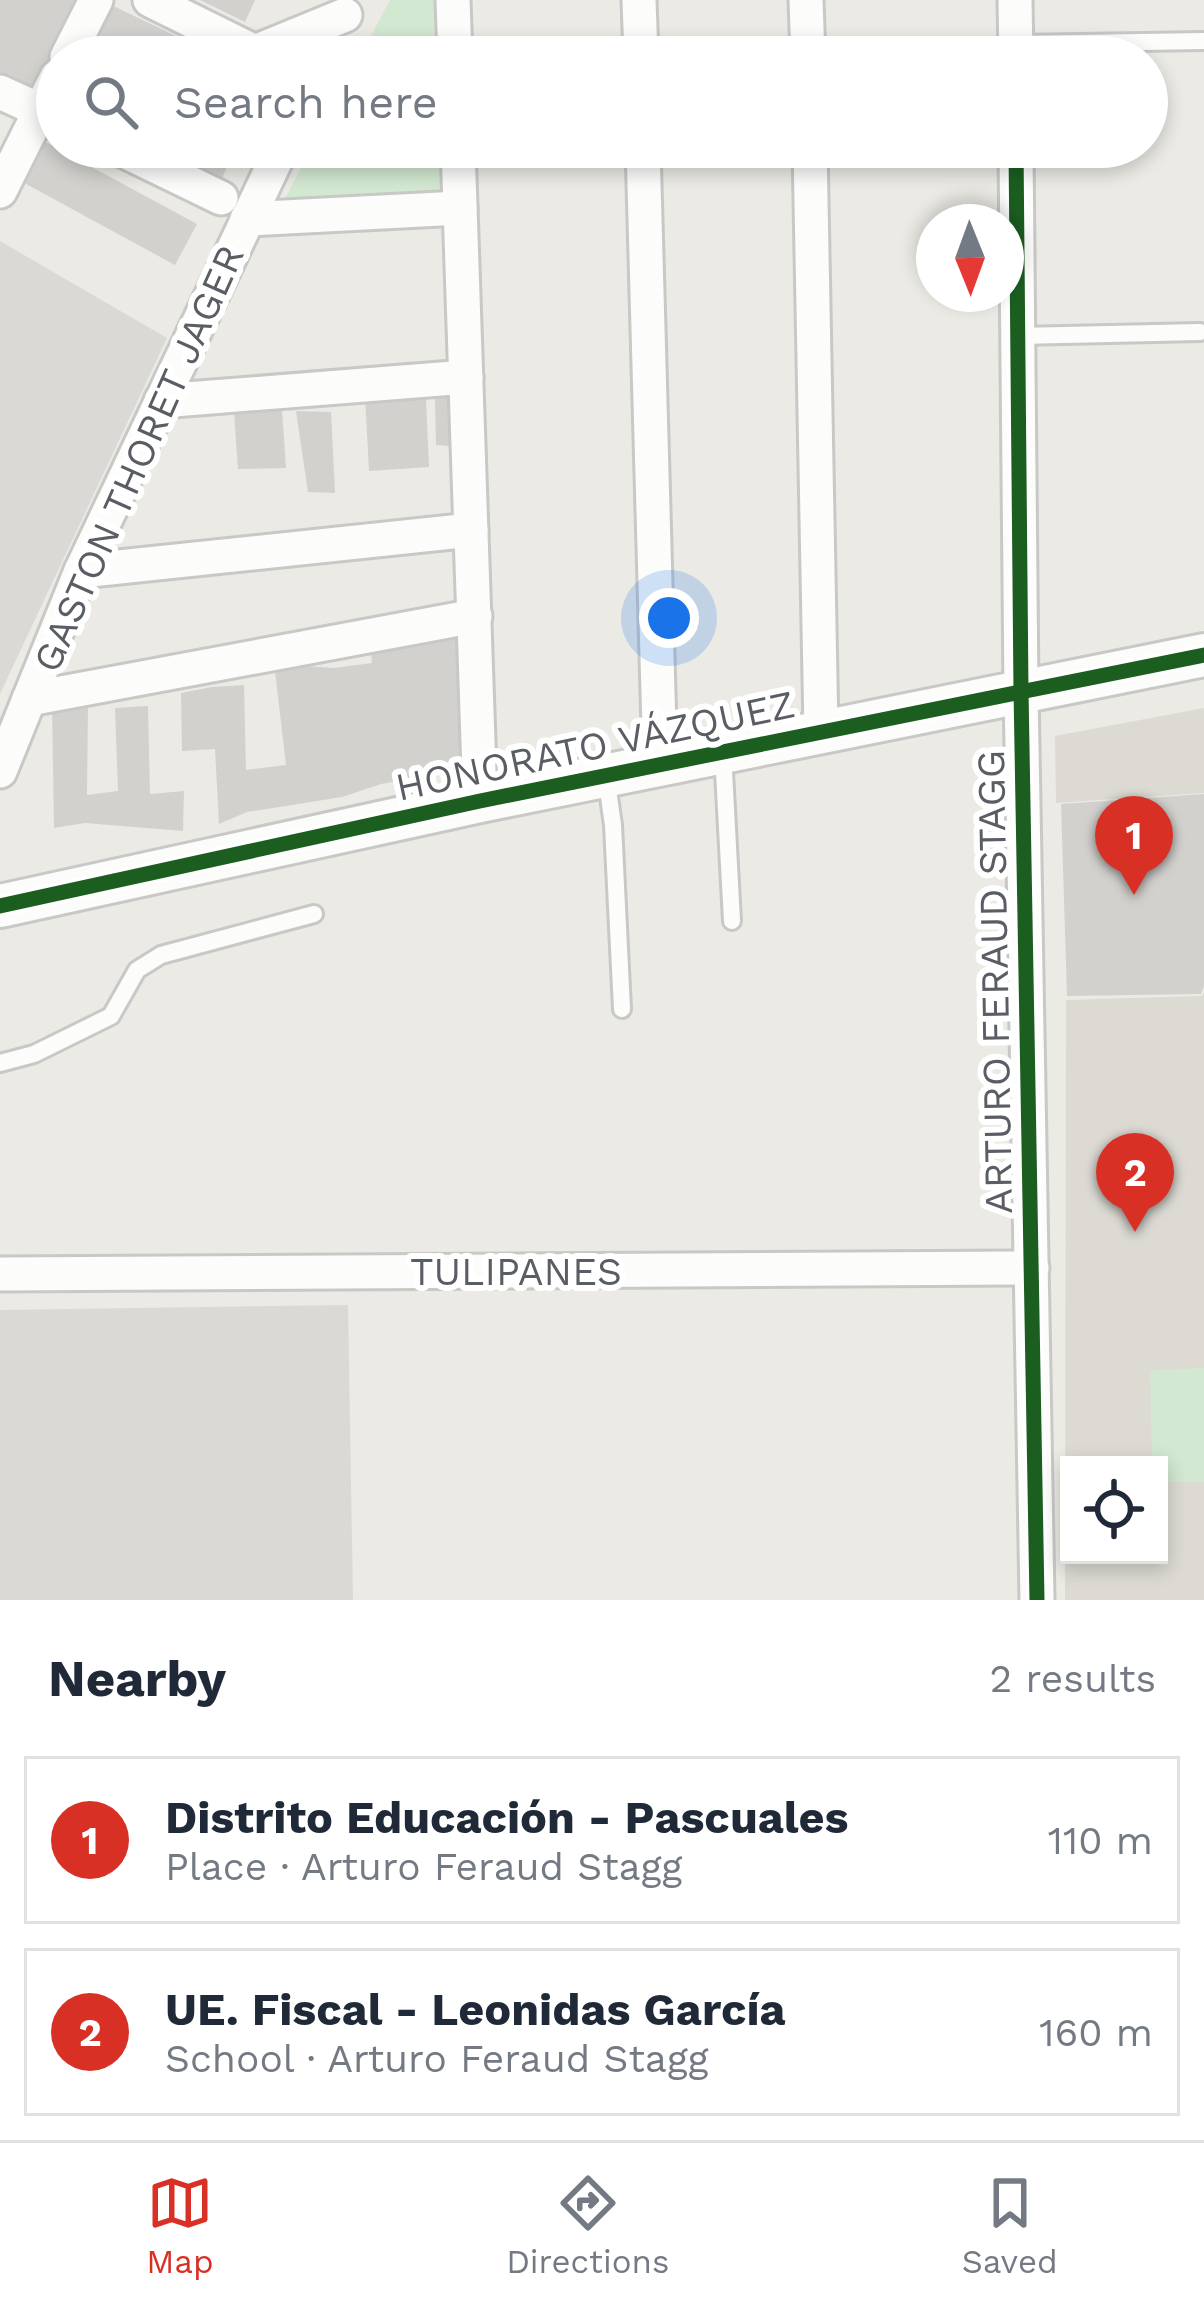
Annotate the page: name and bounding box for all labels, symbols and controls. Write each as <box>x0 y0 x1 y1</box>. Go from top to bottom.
search box <box>36 36 1168 168</box>
icon: search <box>78 69 144 135</box>
text: Search here <box>174 76 438 129</box>
north arrow <box>916 204 1024 312</box>
street label: GASTON THORET JAGER <box>24 238 253 679</box>
your location <box>639 588 699 648</box>
street label: HONORATO VÁZQUEZ <box>392 681 799 810</box>
street label: ARTURO FERAUD STAGG <box>968 750 1021 1214</box>
pin: 1 <box>1095 796 1173 895</box>
pin: 2 <box>1096 1133 1174 1232</box>
street label: TULIPANES <box>410 1249 622 1294</box>
map controls <box>1060 1456 1168 1564</box>
button: locate <box>1060 1456 1168 1564</box>
text: Nearby <box>48 1649 226 1708</box>
text: 2 results <box>990 1656 1156 1701</box>
text: Distrito Educación - Pascuales <box>165 1791 849 1844</box>
text: 1 <box>82 1818 98 1863</box>
text: 110 m <box>1048 1818 1153 1863</box>
text: Place · Arturo Feraud Stagg <box>165 1844 682 1889</box>
text: UE. Fiscal - Leonidas García <box>165 1983 786 2036</box>
text: 2 <box>78 2010 102 2055</box>
text: 160 m <box>1039 2010 1153 2055</box>
text: School · Arturo Feraud Stagg <box>165 2036 708 2081</box>
tab: Map <box>146 2170 214 2281</box>
tab: Directions <box>506 2170 669 2281</box>
tab: Saved <box>962 2170 1058 2281</box>

